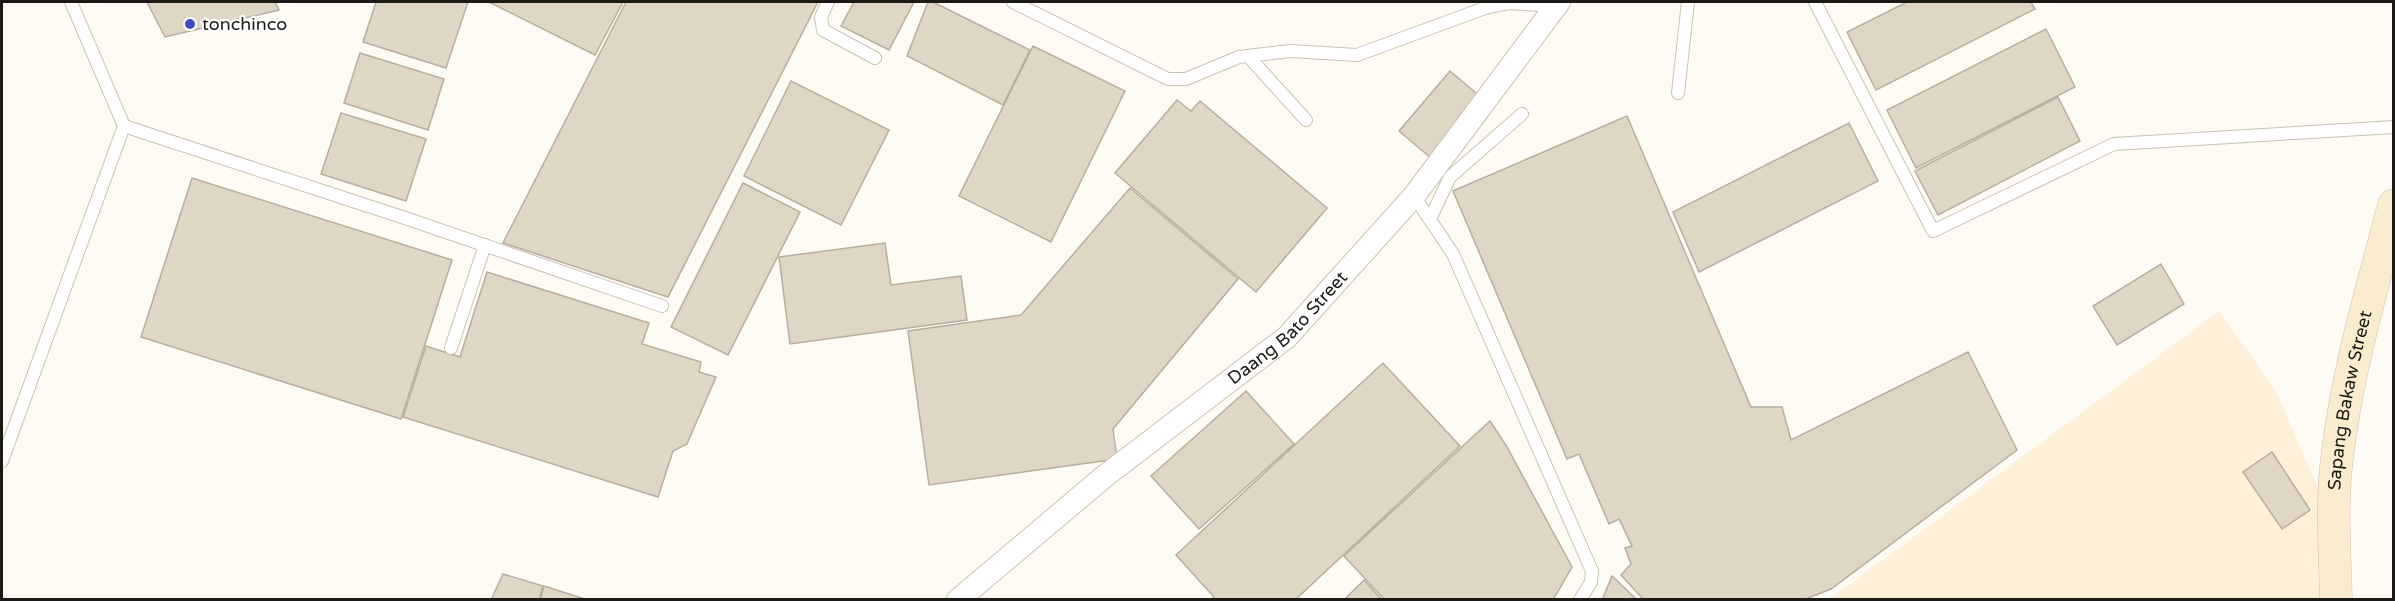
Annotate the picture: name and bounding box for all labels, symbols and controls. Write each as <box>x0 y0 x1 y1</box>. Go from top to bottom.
place label: tonchinco <box>202 13 287 35</box>
marker: tonchinco <box>183 17 197 31</box>
street label: Daang Bato Street <box>1223 266 1352 389</box>
street label: Sapang Bakaw Street <box>2323 308 2377 491</box>

